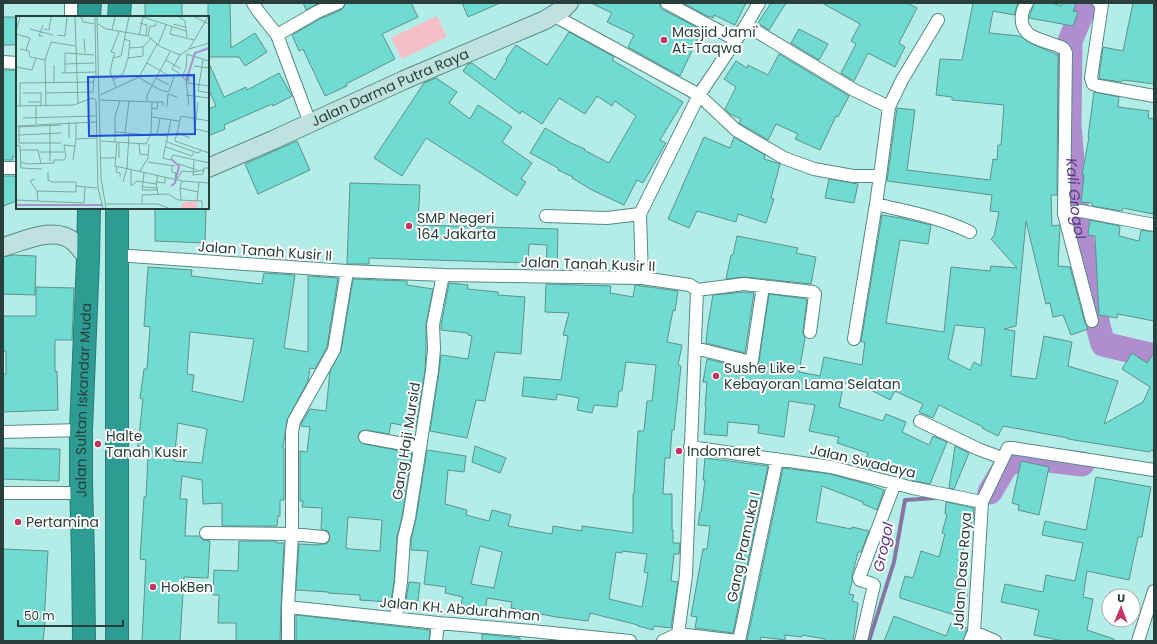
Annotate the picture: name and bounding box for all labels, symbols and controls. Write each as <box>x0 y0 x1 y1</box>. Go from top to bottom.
inset map <box>16 16 209 209</box>
place label: Masjid Jami' At-Taqwa <box>672 22 758 58</box>
marker: Masjid Jami' At-Taqwa <box>659 35 669 45</box>
street label: Jalan Darma Putra Raya <box>308 44 472 131</box>
water label: Kali Grogol <box>1061 157 1092 241</box>
place label: SMP Negeri 164 Jakarta <box>417 208 496 244</box>
marker: SMP Negeri 164 Jakarta <box>404 221 414 231</box>
street label: Jalan Tanah Kusir II <box>197 236 333 266</box>
street label: Jalan Tanah Kusir II <box>520 252 656 276</box>
street label: Jalan Sultan Iskandar Muda <box>71 302 96 498</box>
place label: Sushe Like - Kebayoran Lama Selatan <box>724 358 901 394</box>
marker: Sushe Like - Kebayoran Lama Selatan <box>711 371 721 381</box>
street label: Gang Haji Mursid <box>387 381 425 501</box>
place label: Halte Tanah Kusir <box>106 426 187 462</box>
marker: Halte Tanah Kusir <box>93 439 103 449</box>
street label: Jalan Swadaya <box>808 439 918 483</box>
place label: Indomaret <box>687 441 761 461</box>
marker: Indomaret <box>674 446 684 456</box>
street label: Gang Pramuka I <box>722 490 764 604</box>
place label: Pertamina <box>26 512 99 532</box>
street label: Jalan Dasa Raya <box>948 512 976 630</box>
marker: Pertamina <box>13 517 23 527</box>
water label: Grogol <box>868 520 899 574</box>
place label: HokBen <box>161 577 213 597</box>
marker: HokBen <box>148 582 158 592</box>
north arrow <box>1101 588 1141 628</box>
text: U <box>1117 590 1125 606</box>
street label: Jalan KH. Abdurahman <box>379 592 541 626</box>
scale bar <box>18 602 123 628</box>
text: 50 m <box>24 607 55 624</box>

